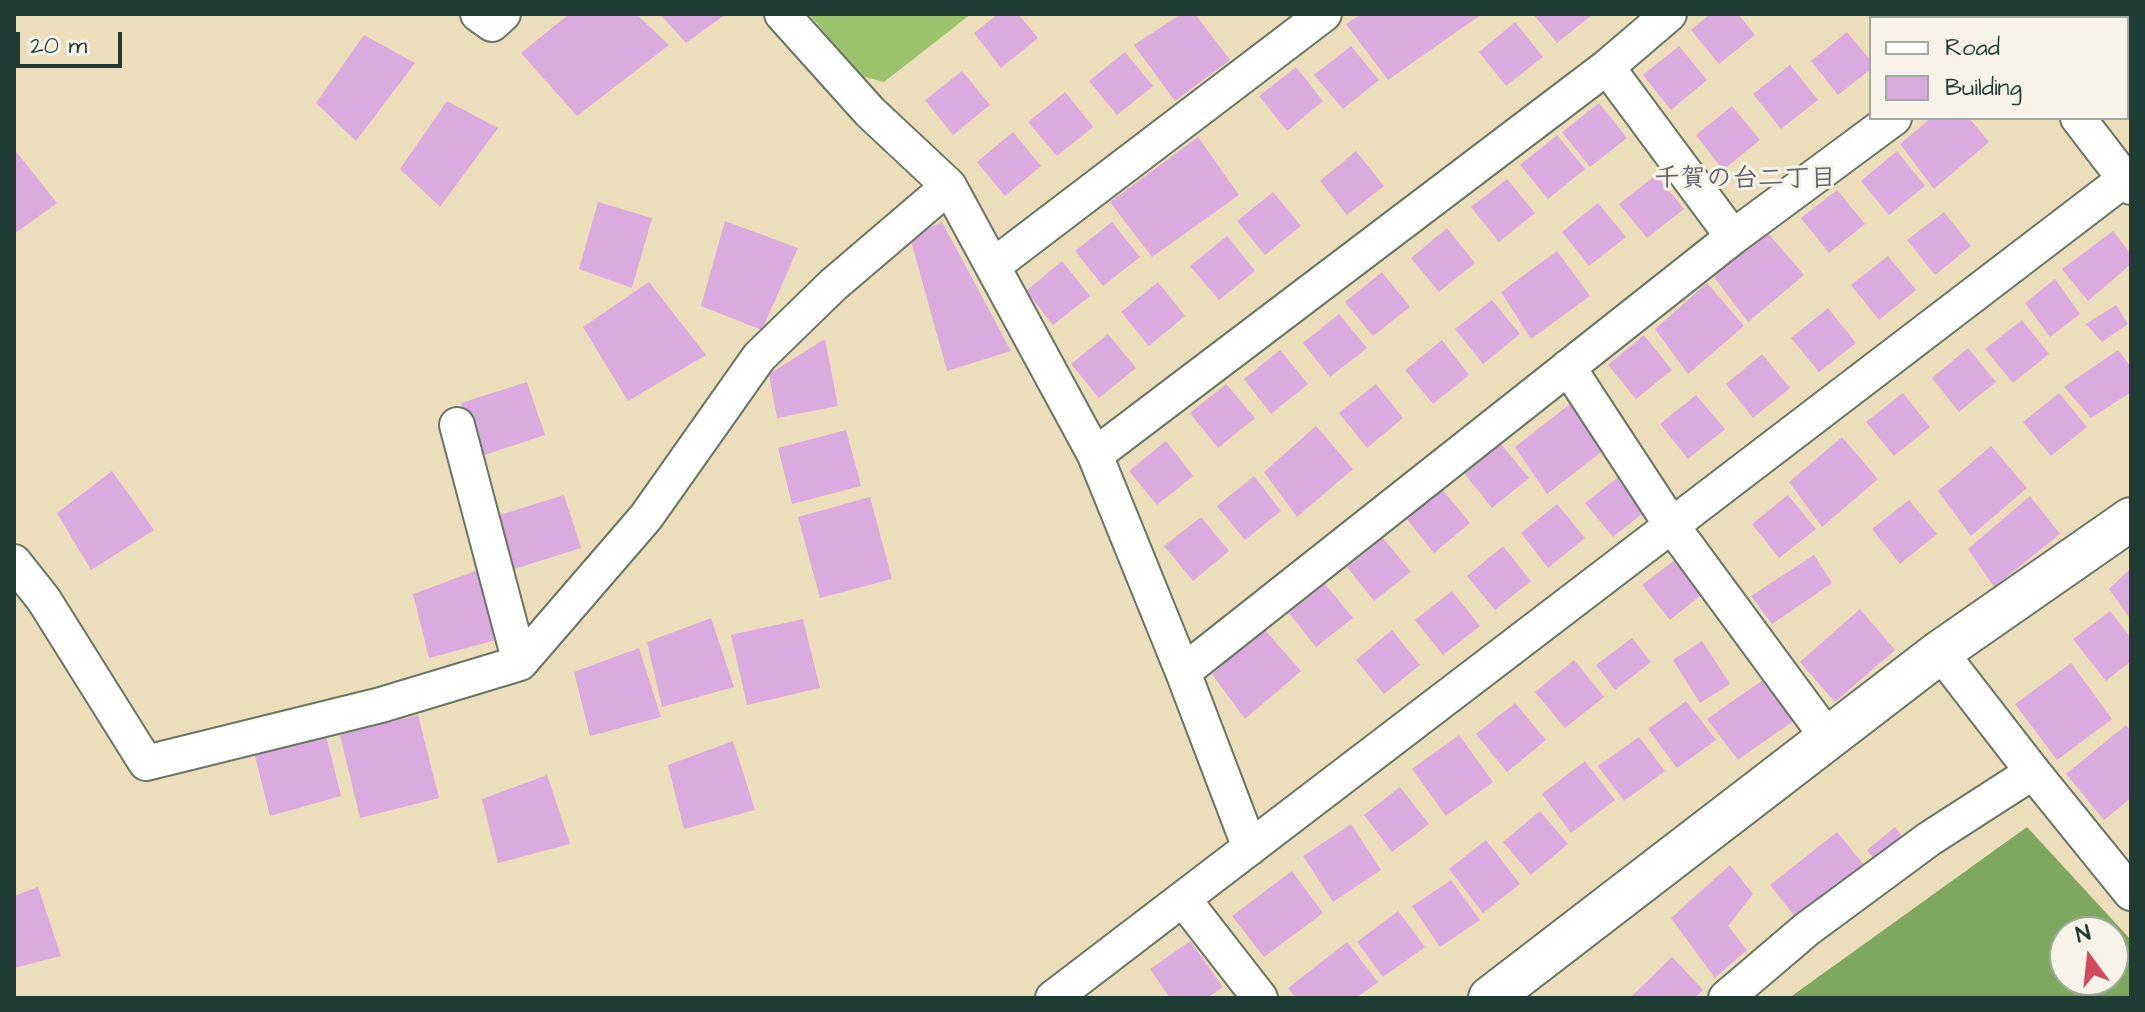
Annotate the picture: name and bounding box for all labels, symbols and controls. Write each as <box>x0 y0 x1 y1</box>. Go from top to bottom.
scale bar <box>20 16 126 66</box>
legend <box>1869 16 2129 120</box>
text: 20 m <box>30 29 87 63</box>
text: Road <box>1945 31 2000 65</box>
text: Building <box>1945 71 2022 105</box>
district label: 千賀の台二丁目 <box>1654 165 1836 197</box>
north arrow <box>2049 916 2129 996</box>
text: N <box>2072 918 2094 951</box>

